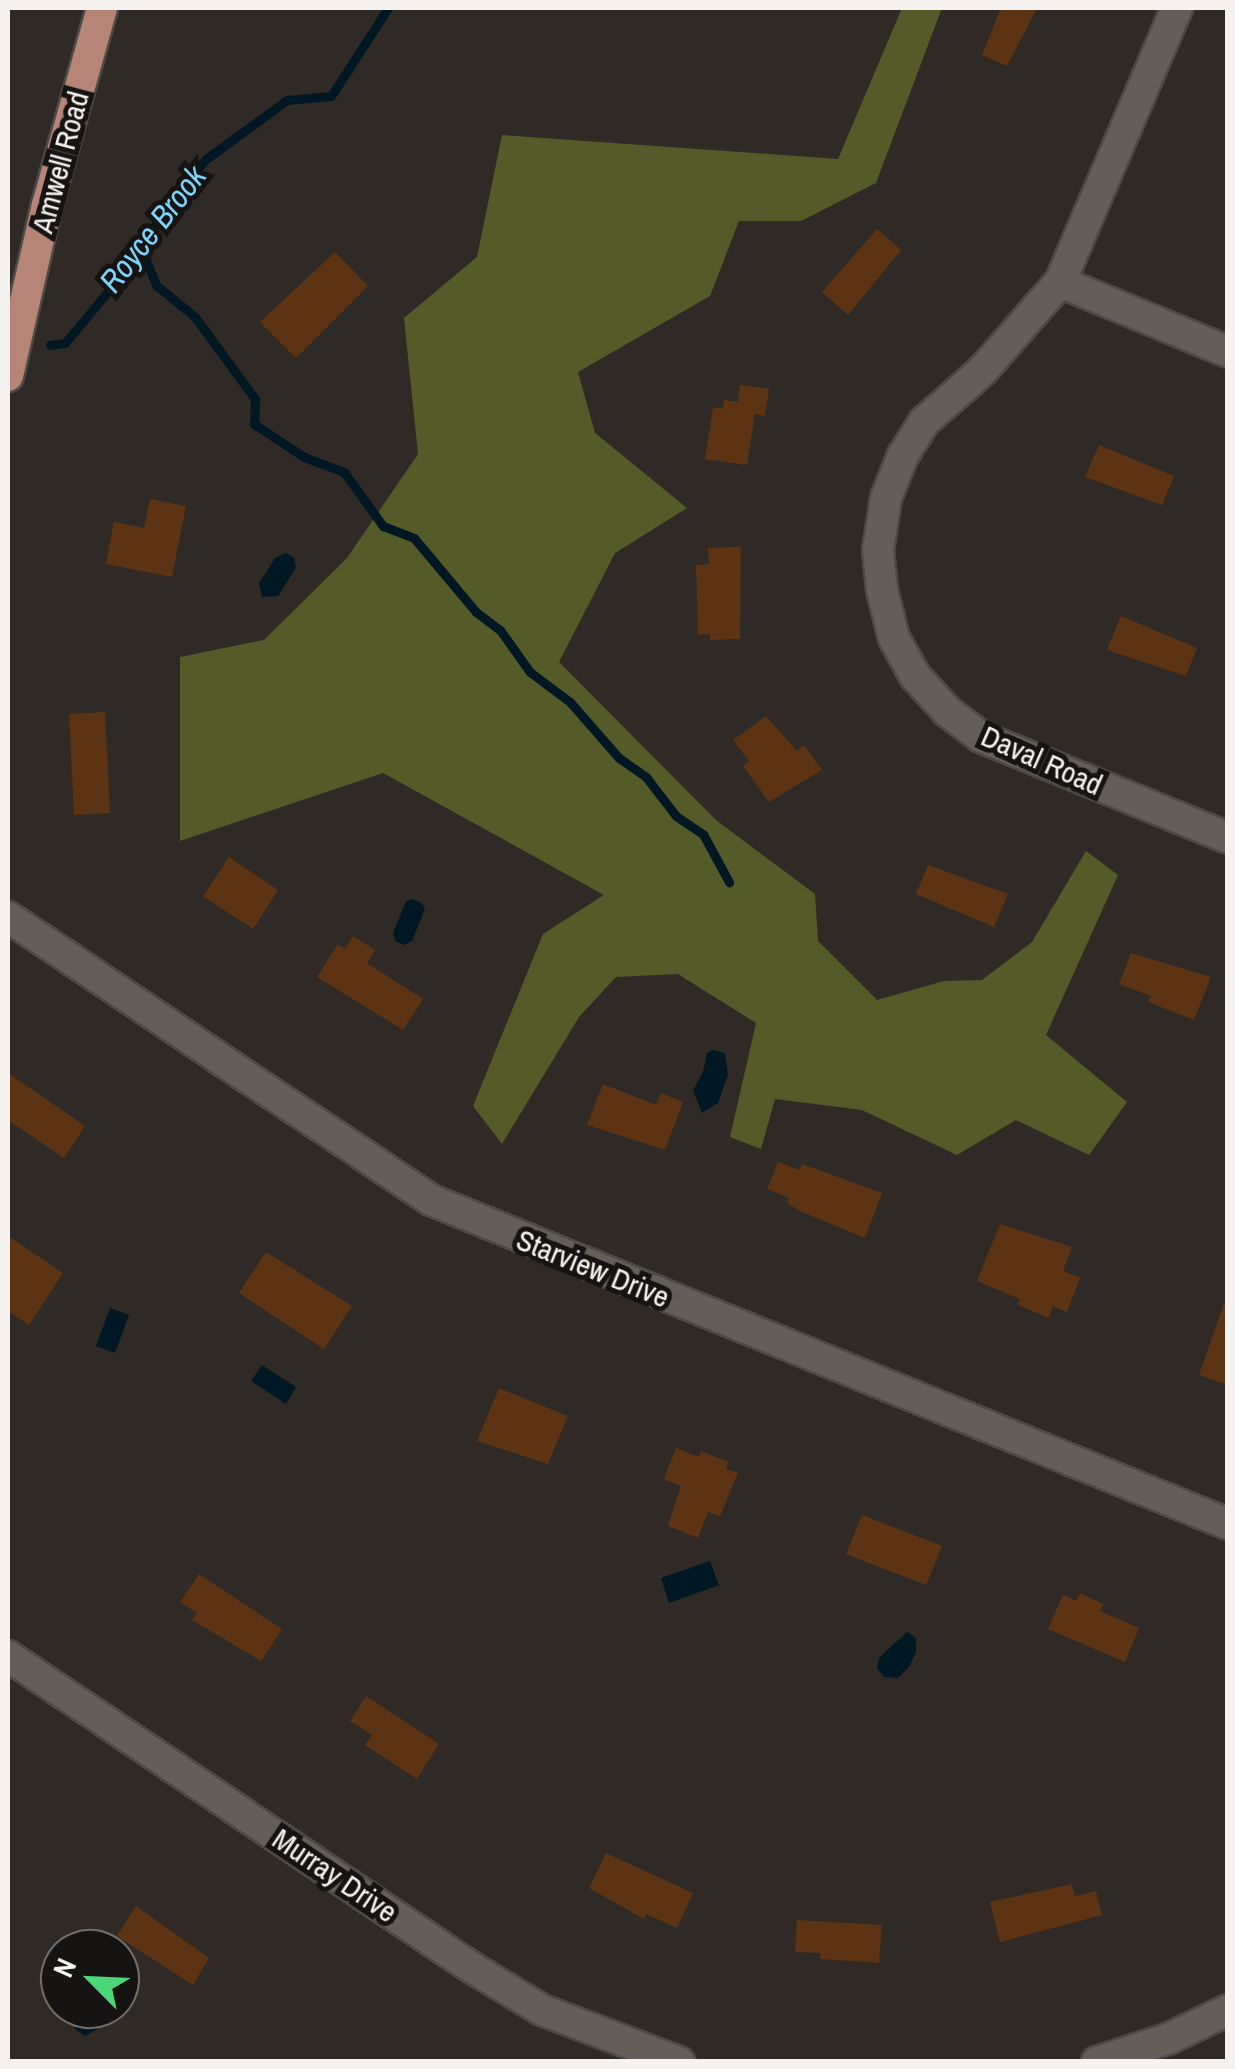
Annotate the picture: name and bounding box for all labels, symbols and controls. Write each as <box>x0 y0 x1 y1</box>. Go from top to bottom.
street label: Amwell Road <box>24 87 96 237</box>
water label: Royce Brook <box>92 158 214 300</box>
street label: Daval Road <box>976 717 1108 803</box>
street label: Starview Drive <box>511 1221 675 1315</box>
street label: Murray Drive <box>266 1820 404 1930</box>
north arrow <box>40 1929 140 2029</box>
text: N <box>44 1952 85 1983</box>

